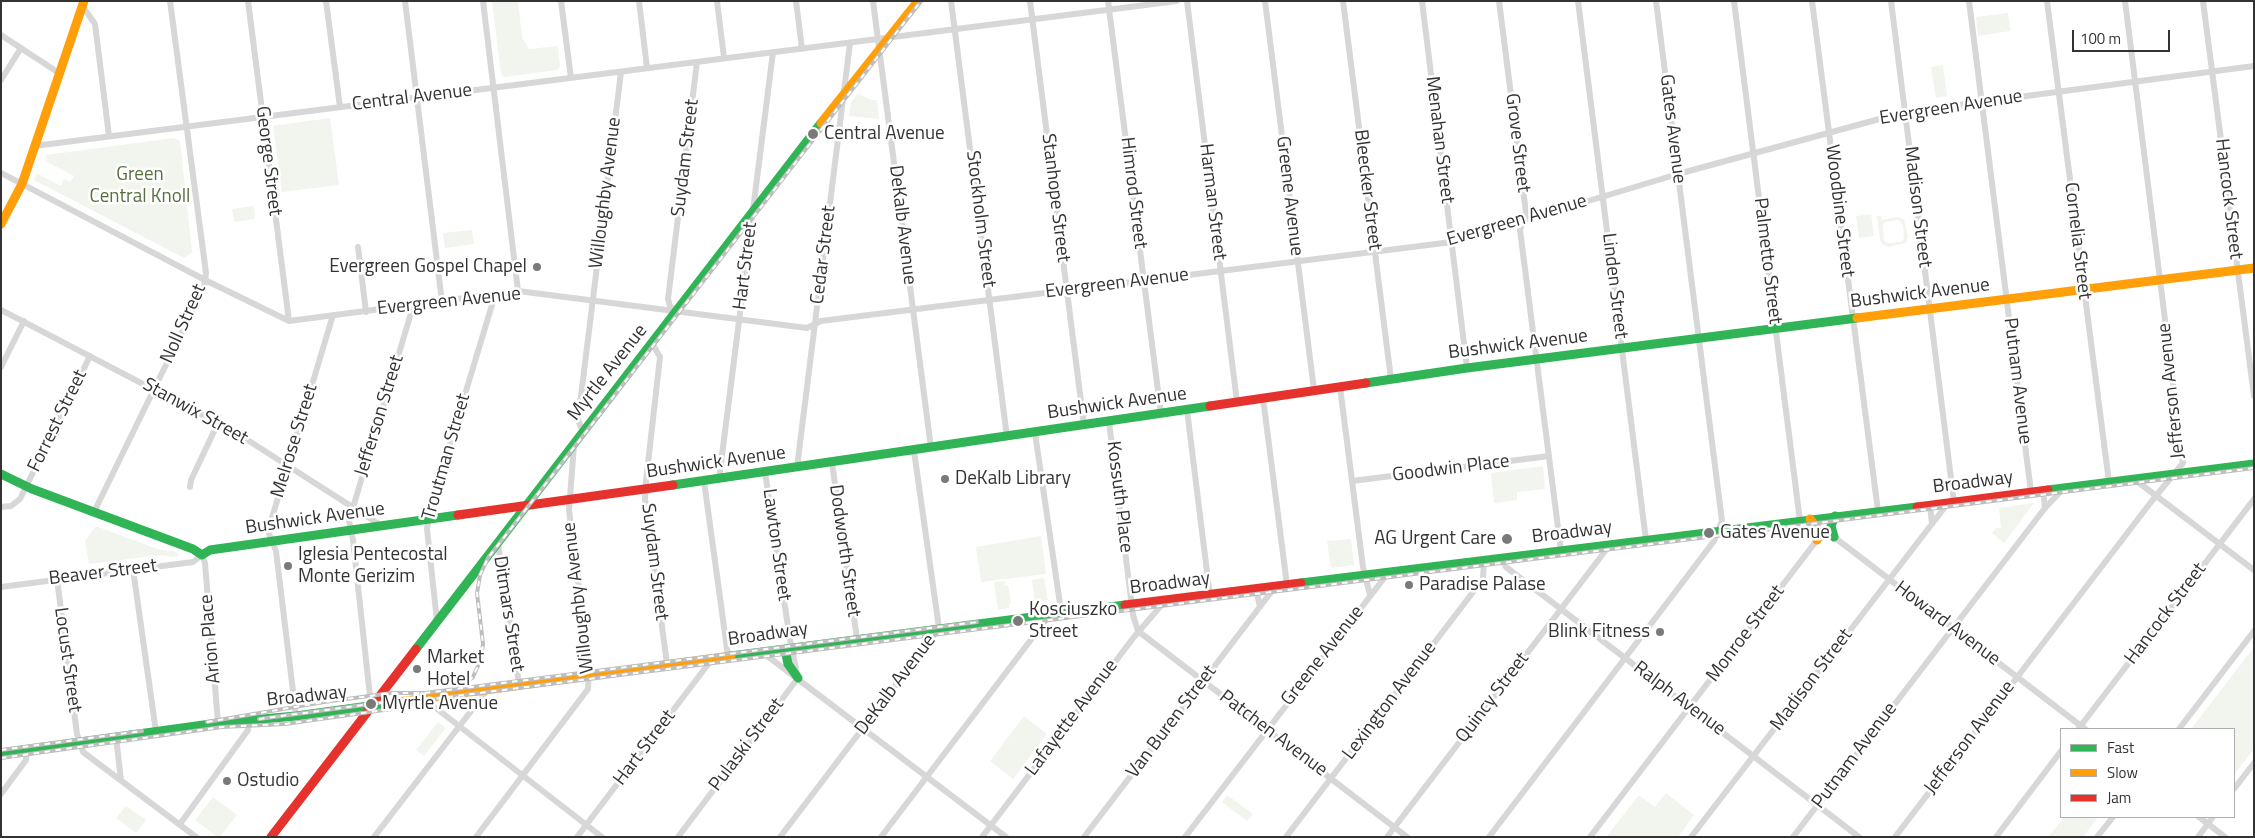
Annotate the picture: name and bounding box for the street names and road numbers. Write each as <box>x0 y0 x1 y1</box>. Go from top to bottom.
street label: Gates Avenue <box>1654 73 1690 185</box>
street label: Menahan Street <box>1420 75 1458 205</box>
street label: Central Avenue <box>351 79 473 117</box>
street label: Evergreen Avenue <box>1878 85 2024 131</box>
street label: Grove Street <box>1500 92 1534 194</box>
street label: Suydam Street <box>667 98 705 218</box>
street label: George Street <box>250 105 286 217</box>
street label: Willoughby Avenue <box>585 116 627 270</box>
street label: Bleecker Street <box>1348 128 1386 252</box>
street label: Stanhope Street <box>1036 132 1074 264</box>
street label: Greene Avenue <box>1270 135 1308 257</box>
street label: Himrod Street <box>1115 136 1151 250</box>
street label: Hancock Street <box>2209 137 2247 261</box>
street label: Harman Street <box>1194 142 1230 262</box>
street label: Woodbine Street <box>1820 143 1858 279</box>
street label: Madison Street <box>1898 145 1936 269</box>
street label: Stockholm Street <box>960 149 1000 289</box>
street label: DeKalb Avenue <box>883 164 921 286</box>
street label: Cornelia Street <box>2059 181 2095 301</box>
street label: Evergreen Avenue <box>1444 190 1590 252</box>
street label: Palmetto Street <box>1748 197 1786 325</box>
street label: Cedar Street <box>807 204 841 306</box>
street label: Hart Street <box>729 221 763 311</box>
street label: Linden Street <box>1596 232 1632 340</box>
street label: Evergreen Avenue <box>1044 264 1190 304</box>
street label: Bushwick Avenue <box>1849 274 1991 314</box>
street label: Noll Street <box>156 281 212 367</box>
street label: Evergreen Avenue <box>376 283 522 321</box>
street label: Putnam Avenue <box>1998 316 2036 446</box>
street label: Myrtle Avenue <box>563 320 653 426</box>
street label: Jefferson Avenue <box>2154 322 2190 460</box>
street label: Bushwick Avenue <box>1447 325 1589 365</box>
street label: Jefferson Street <box>351 353 409 479</box>
street label: Forrest Street <box>23 366 93 476</box>
street label: Stanwix Street <box>138 374 252 450</box>
street label: Melrose Street <box>267 381 323 501</box>
street label: Bushwick Avenue <box>1046 383 1188 425</box>
street label: Troutman Street <box>418 391 476 523</box>
street label: Kossuth Place <box>1101 440 1137 554</box>
street label: Bushwick Avenue <box>645 442 787 484</box>
street label: Goodwin Place <box>1391 451 1511 487</box>
street label: Broadway <box>1932 467 2014 499</box>
street label: Dodworth Street <box>823 483 865 619</box>
street label: Lawton Street <box>757 487 795 603</box>
street label: Bushwick Avenue <box>244 498 386 540</box>
street label: Suydam Street <box>635 502 673 622</box>
street label: Broadway <box>1531 517 1613 549</box>
street label: Willoughby Avenue <box>558 521 600 675</box>
street label: Ditmars Street <box>488 554 528 674</box>
street label: Beaver Street <box>48 555 158 591</box>
street label: Hancock Street <box>2120 559 2212 669</box>
street label: Broadway <box>1129 568 1211 600</box>
street label: Howard Avenue <box>1890 577 2004 671</box>
street label: Monroe Street <box>1702 581 1790 687</box>
street label: Arion Place <box>196 593 226 685</box>
street label: Greene Avenue <box>1277 601 1369 711</box>
street label: Locust Street <box>48 606 86 714</box>
street label: Broadway <box>726 618 810 652</box>
street label: Madison Street <box>1766 624 1858 736</box>
street label: DeKalb Avenue <box>851 630 941 740</box>
street label: Lexington Avenue <box>1338 638 1442 764</box>
street label: Quincy Street <box>1452 648 1534 748</box>
street label: Lafayette Avenue <box>1021 655 1123 781</box>
street label: Ralph Avenue <box>1628 657 1730 741</box>
street label: Van Buren Street <box>1122 661 1222 783</box>
street label: Jefferson Avenue <box>1920 677 2020 799</box>
street label: Broadway <box>266 681 348 713</box>
street label: Patchen Avenue <box>1215 686 1331 782</box>
street label: Pulaski Street <box>705 694 789 796</box>
street label: Putnam Avenue <box>1808 698 1902 814</box>
street label: Hart Street <box>609 706 681 790</box>

